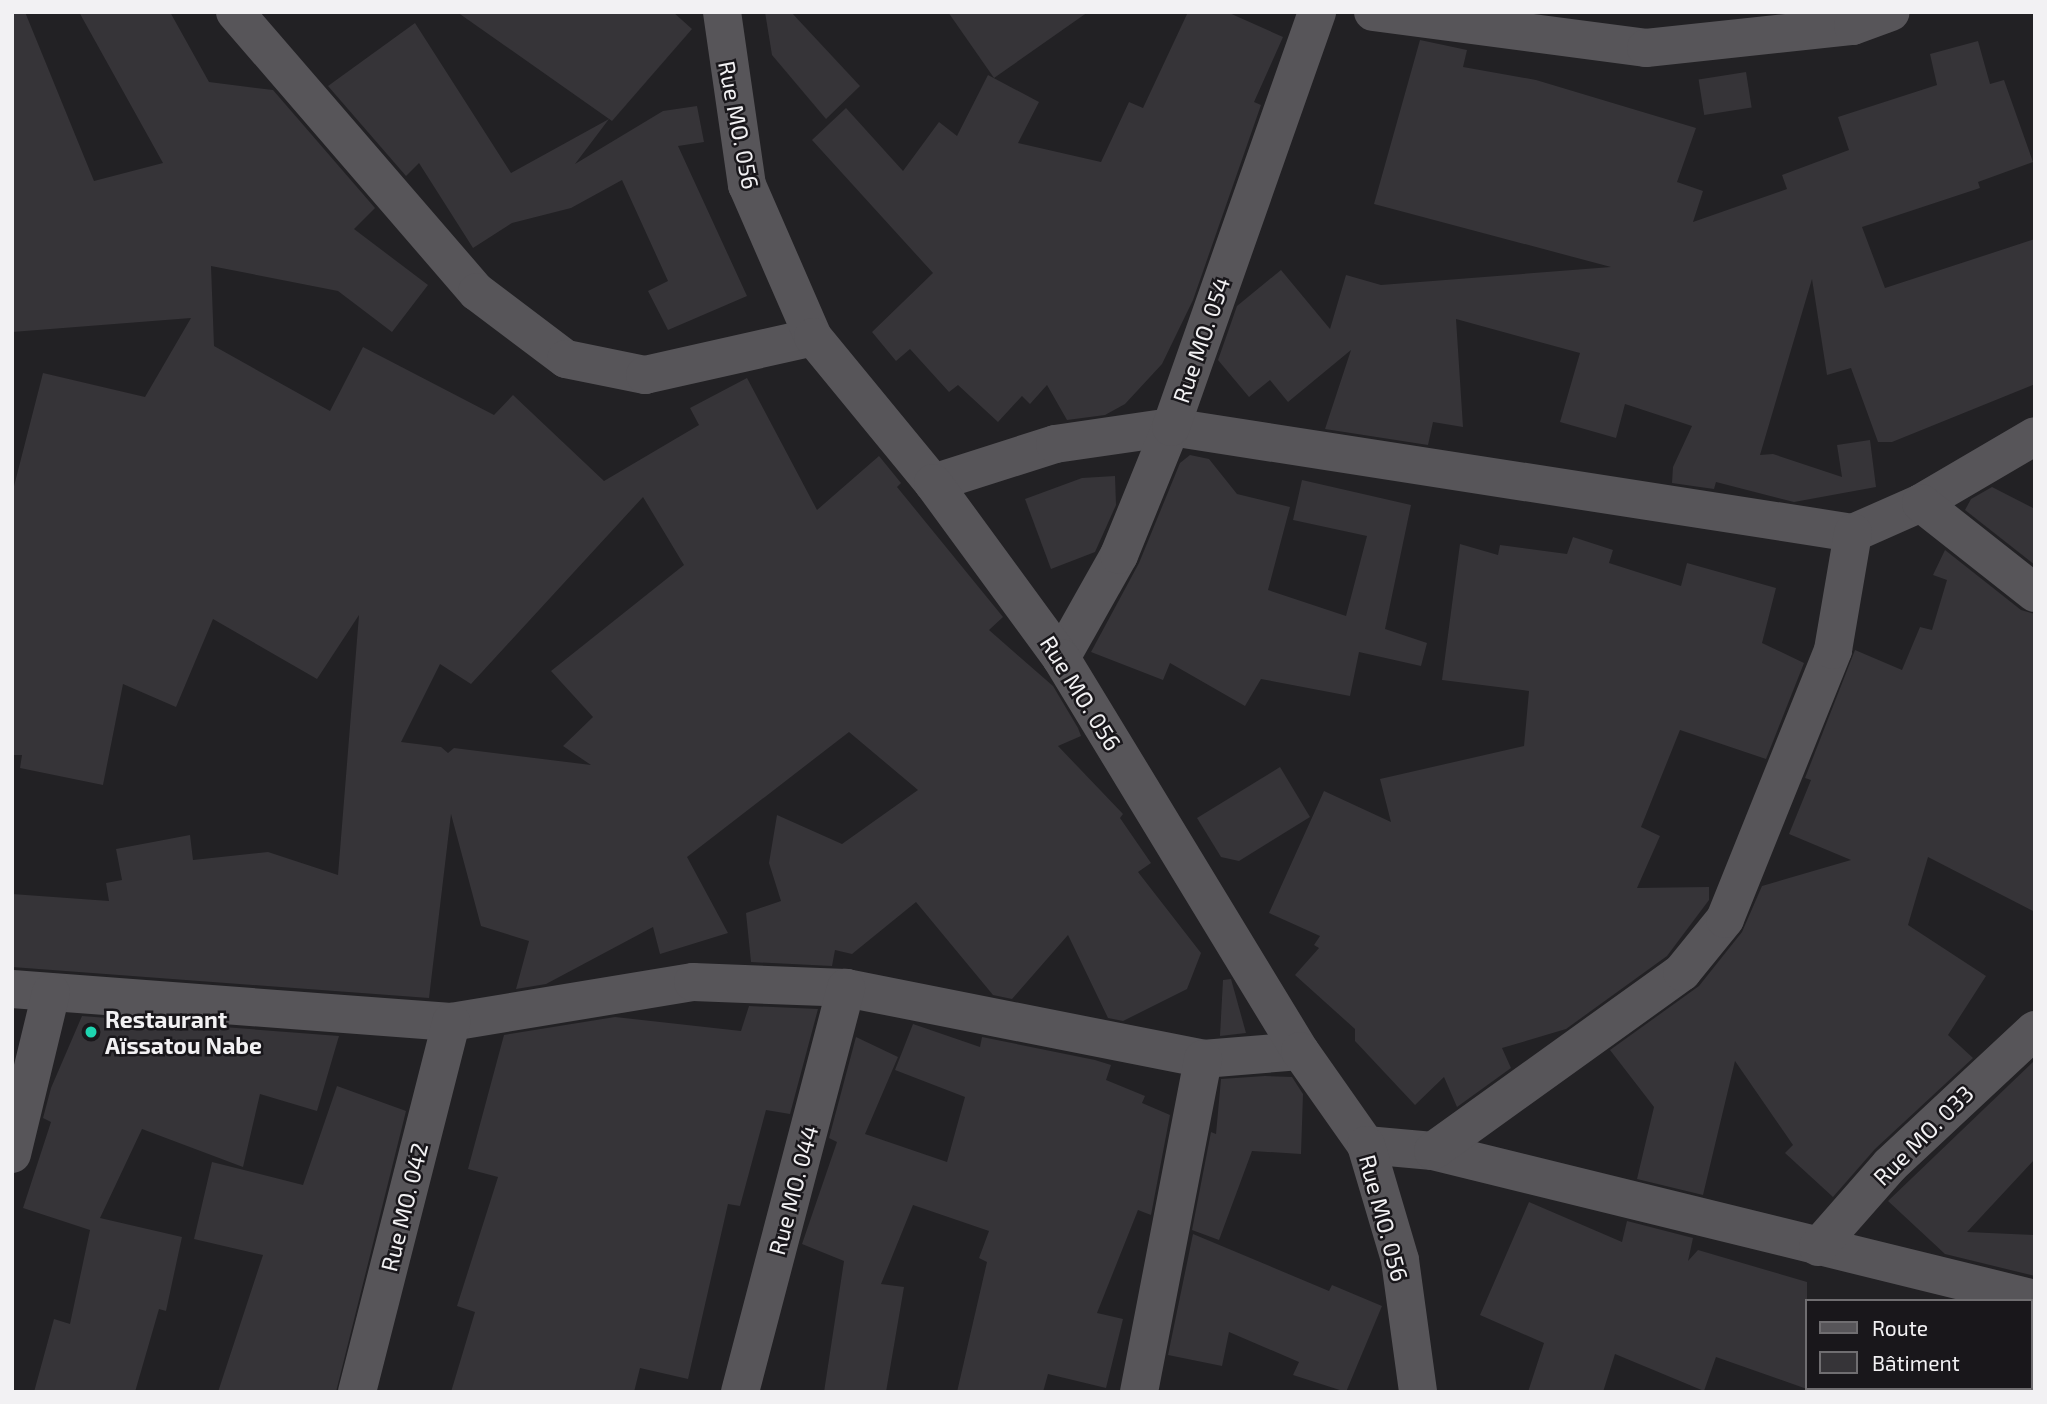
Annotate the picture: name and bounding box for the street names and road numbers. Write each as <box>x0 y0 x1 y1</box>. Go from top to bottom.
street label: Rue MO. 056 <box>713 59 765 191</box>
street label: Rue MO. 054 <box>1167 274 1235 406</box>
street label: Rue MO. 056 <box>1035 631 1127 755</box>
street label: Rue MO. 033 <box>1867 1079 1979 1191</box>
street label: Rue MO. 044 <box>762 1122 824 1258</box>
street label: Rue MO. 042 <box>375 1140 433 1274</box>
street label: Rue MO. 056 <box>1354 1152 1414 1284</box>

